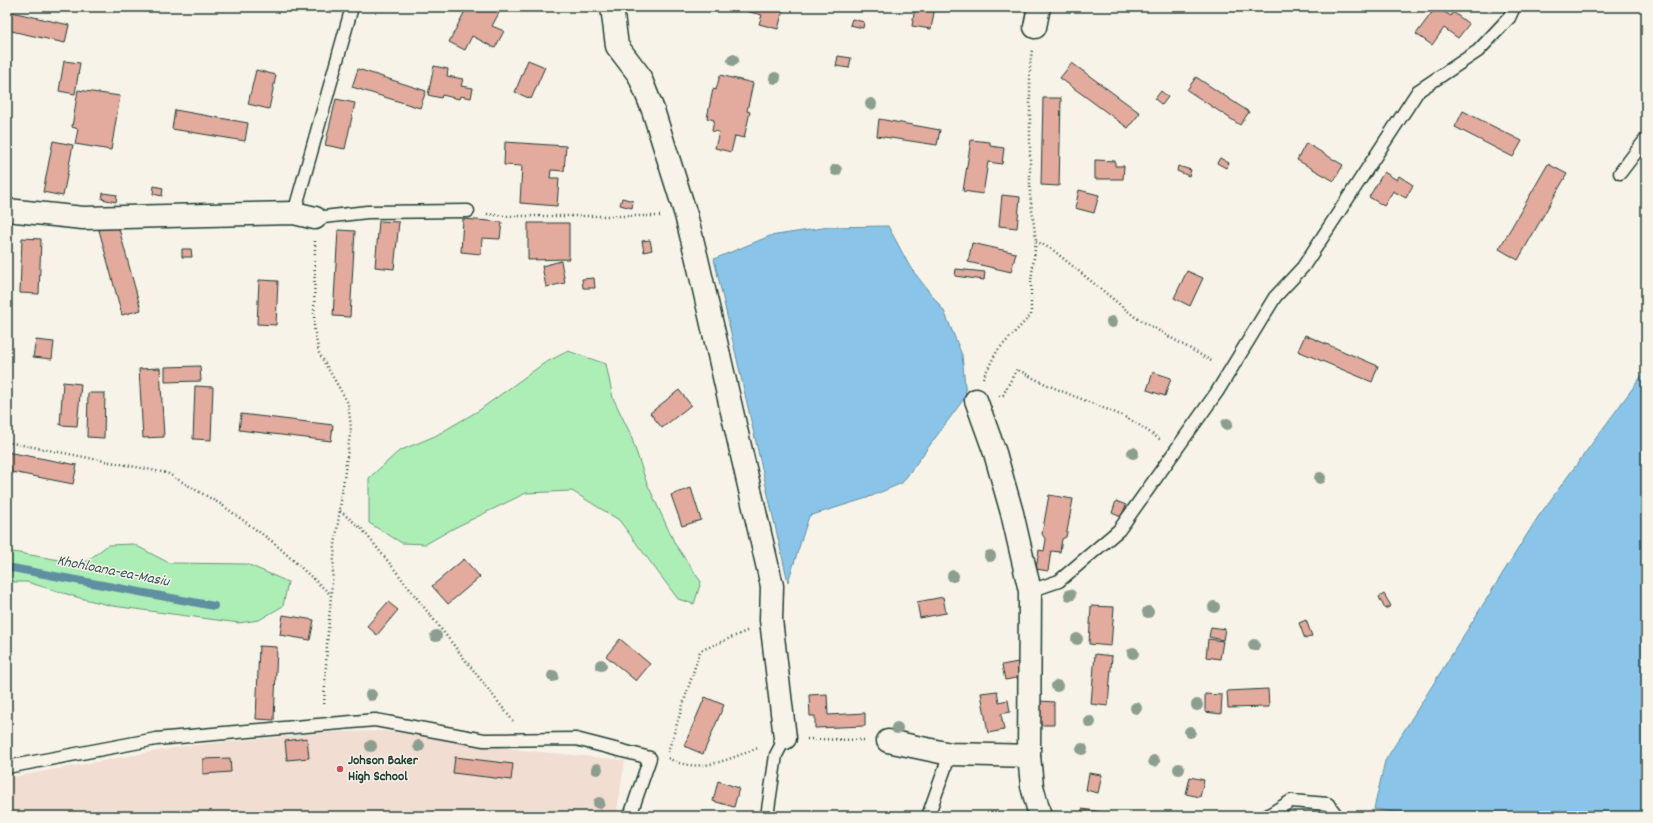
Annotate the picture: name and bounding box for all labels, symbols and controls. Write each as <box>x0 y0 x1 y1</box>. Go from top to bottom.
water label: Khohloana-ea-Masiu <box>55 550 172 594</box>
place label: Johson Baker High School <box>348 751 419 787</box>
marker: Johson Baker High School <box>335 764 345 774</box>

